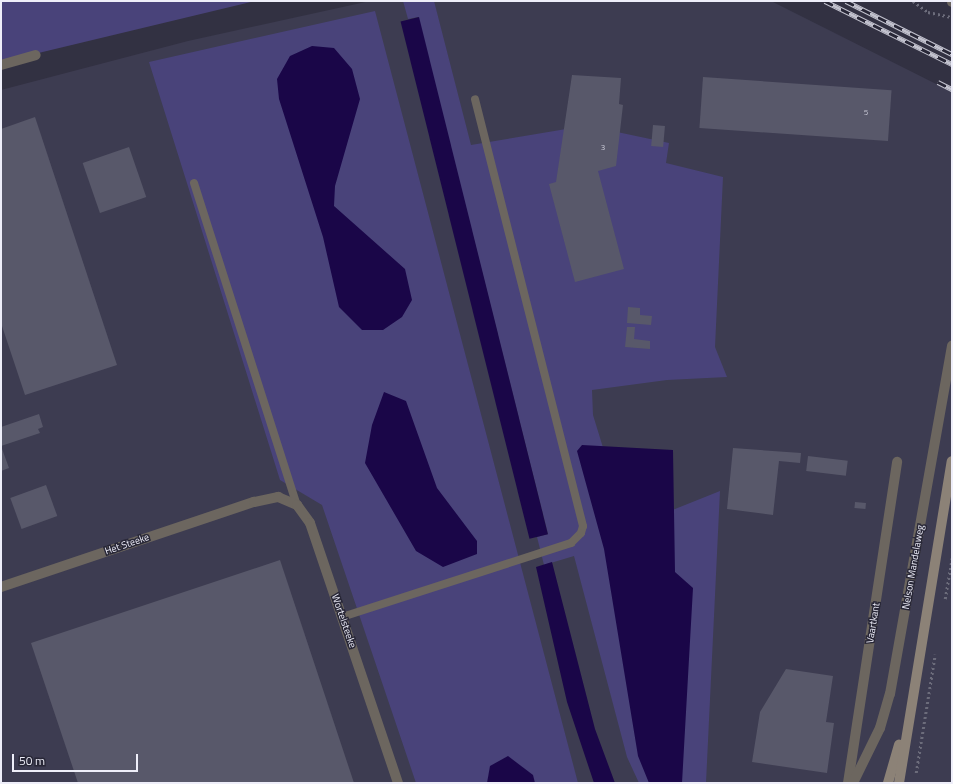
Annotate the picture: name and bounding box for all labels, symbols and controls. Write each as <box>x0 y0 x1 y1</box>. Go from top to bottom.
house number: 5 <box>864 108 868 118</box>
house number: 3 <box>601 143 605 153</box>
street label: Nelson Mandelaweg <box>900 524 926 610</box>
street label: Het Steeke <box>103 531 151 557</box>
street label: Wortelsteeke <box>329 592 359 650</box>
street label: Vaartkant <box>864 602 882 644</box>
scale bar <box>14 746 140 772</box>
text: 50 m <box>19 751 45 770</box>

